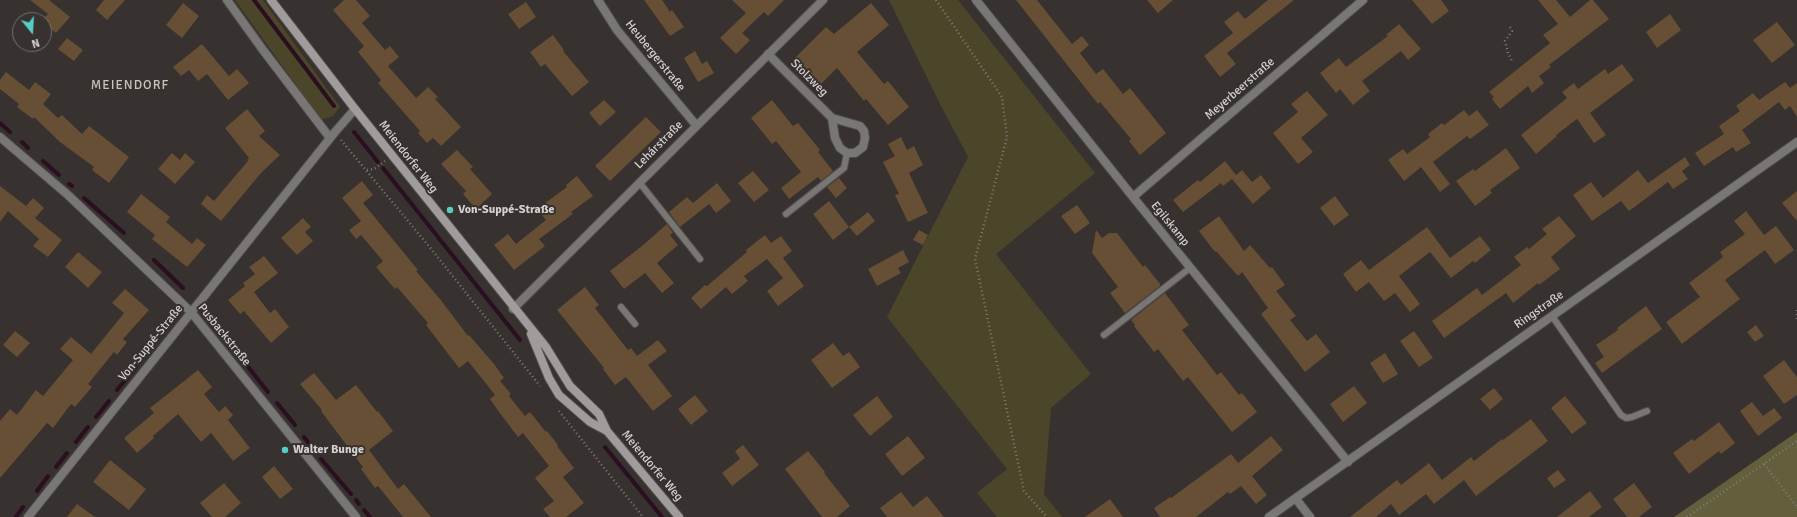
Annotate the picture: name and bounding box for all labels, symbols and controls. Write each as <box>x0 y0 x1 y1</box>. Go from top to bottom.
north arrow <box>12 12 52 52</box>
street label: Heubergerstraße <box>622 17 688 95</box>
text: N <box>30 36 41 50</box>
street label: Meyerbeerstraße <box>1202 55 1278 123</box>
street label: Stolzweg <box>787 56 831 100</box>
district label: MEIENDORF <box>91 78 169 94</box>
street label: Meiendorfer Weg <box>375 118 441 196</box>
street label: Lehárstraße <box>632 118 686 172</box>
street label: Egilskamp <box>1148 199 1192 249</box>
place label: Von-Suppé-Straße <box>458 203 555 217</box>
marker: Von-Suppé-Straße <box>445 205 455 215</box>
street label: Ringstraße <box>1512 288 1566 332</box>
street label: Pusbackstraße <box>195 301 253 369</box>
street label: Von-Suppé-Straße <box>116 302 186 384</box>
street label: Meiendorfer Weg <box>618 428 686 504</box>
place label: Walter Bunge <box>293 443 364 457</box>
marker: Walter Bunge <box>280 445 290 455</box>

